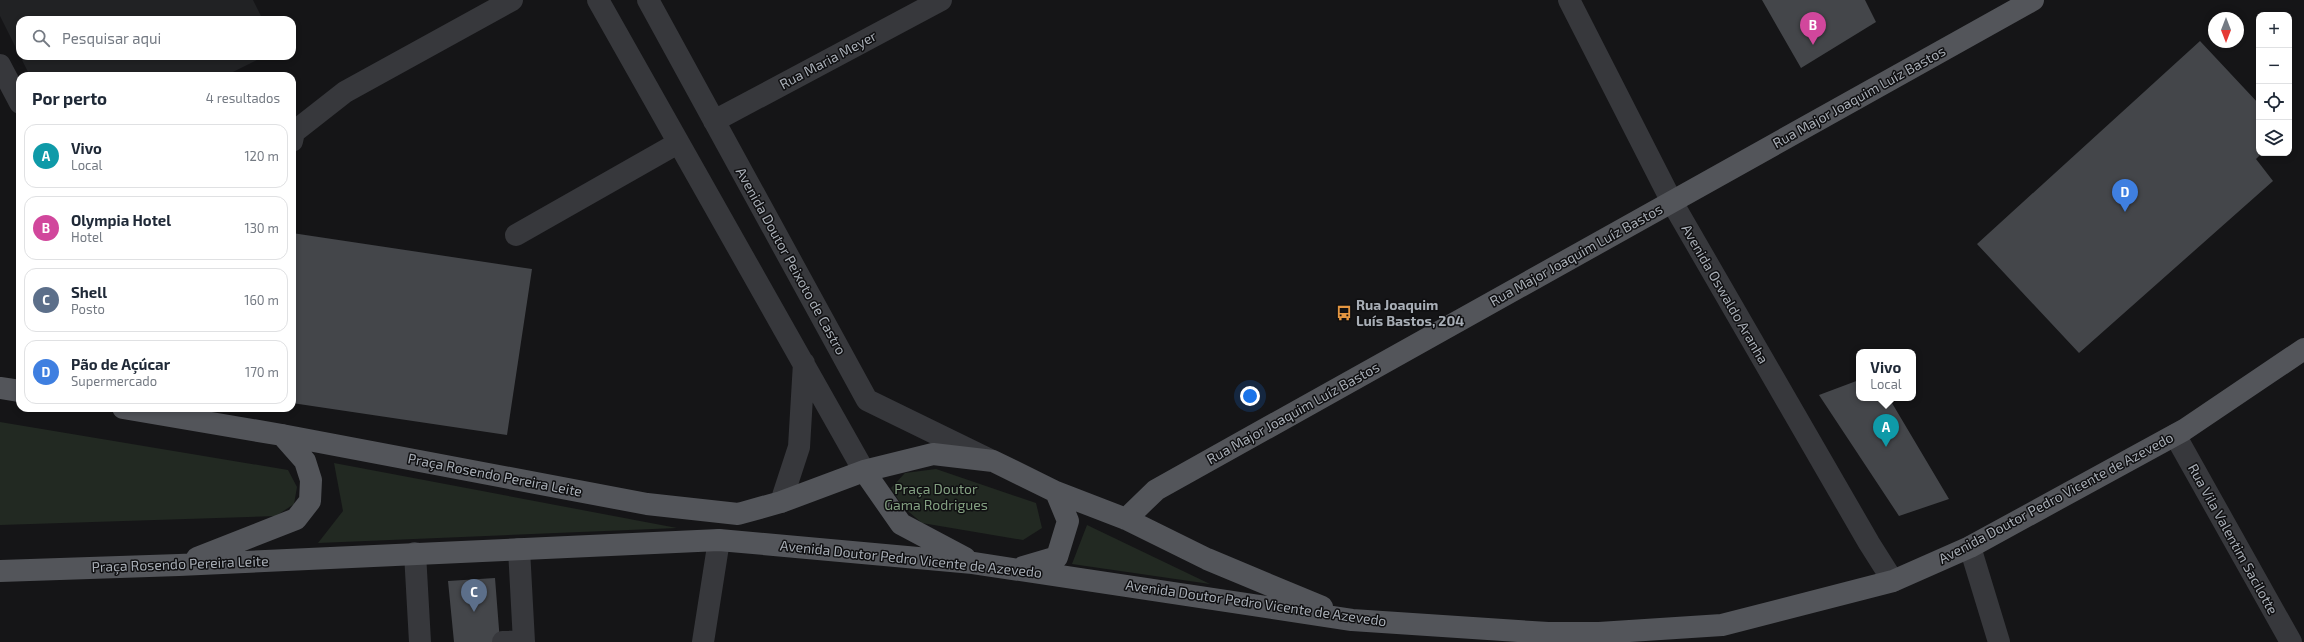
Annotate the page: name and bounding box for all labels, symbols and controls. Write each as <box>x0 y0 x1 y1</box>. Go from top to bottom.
pin: B <box>1800 12 1826 45</box>
north arrow <box>2208 12 2244 48</box>
map controls <box>2256 12 2292 156</box>
button: + <box>2256 12 2292 48</box>
search box <box>16 16 296 60</box>
icon: search <box>30 27 52 49</box>
street label: Rua Maria Meyer <box>776 27 880 92</box>
text: Pesquisar aqui <box>62 29 161 47</box>
street label: Rua Major Joaquim Luíz Bastos <box>1769 42 1948 151</box>
button: − <box>2256 48 2292 84</box>
button: locate <box>2256 84 2292 120</box>
text: Por perto <box>32 88 107 108</box>
text: 4 resultados <box>206 90 280 106</box>
button: layers <box>2256 120 2292 156</box>
text: Vivo <box>71 139 102 157</box>
text: A <box>42 148 50 164</box>
text: 120 m <box>244 148 279 164</box>
text: Local <box>71 157 102 173</box>
street label: Avenida Doutor Peixoto de Castro <box>733 164 850 357</box>
pin: D <box>2112 179 2138 212</box>
street label: Rua Major Joaquim Luíz Bastos <box>1486 200 1665 309</box>
text: Olympia Hotel <box>71 211 171 229</box>
text: B <box>42 220 50 236</box>
text: 130 m <box>244 220 279 236</box>
street label: Avenida Oswaldo Aranha <box>1679 221 1772 367</box>
text: Hotel <box>71 229 103 245</box>
text: Shell <box>71 283 107 301</box>
text: C <box>42 292 50 308</box>
text: 160 m <box>244 292 279 308</box>
place label: Rua Joaquim Luís Bastos, 204 <box>1356 296 1464 329</box>
text: Posto <box>71 301 105 317</box>
bus stop icon: Rua Joaquim Luís Bastos, 204 <box>1335 304 1353 322</box>
popup <box>1856 349 1916 401</box>
text: Pão de Açúcar <box>71 355 170 373</box>
street label: Rua Major Joaquim Luíz Bastos <box>1203 358 1382 467</box>
text: Vivo <box>1870 358 1901 376</box>
text: D <box>42 364 50 380</box>
text: 170 m <box>245 364 279 380</box>
text: Supermercado <box>71 373 157 389</box>
text: Local <box>1870 376 1902 392</box>
your location <box>1240 386 1260 406</box>
pin: A <box>1873 414 1899 447</box>
street label: Avenida Doutor Pedro Vicente de Azevedo <box>1935 428 2176 567</box>
street label: Praça Rosendo Pereira Leite <box>406 449 584 501</box>
street label: Rua Vila Valentim Sacilotte <box>2185 460 2282 617</box>
park label: Praça Doutor Gama Rodrigues <box>884 480 988 513</box>
street label: Avenida Doutor Pedro Vicente de Azevedo <box>779 536 1043 581</box>
street label: Praça Rosendo Pereira Leite <box>91 552 269 576</box>
street label: Avenida Doutor Pedro Vicente de Azevedo <box>1124 576 1388 629</box>
pin: C <box>461 579 487 612</box>

